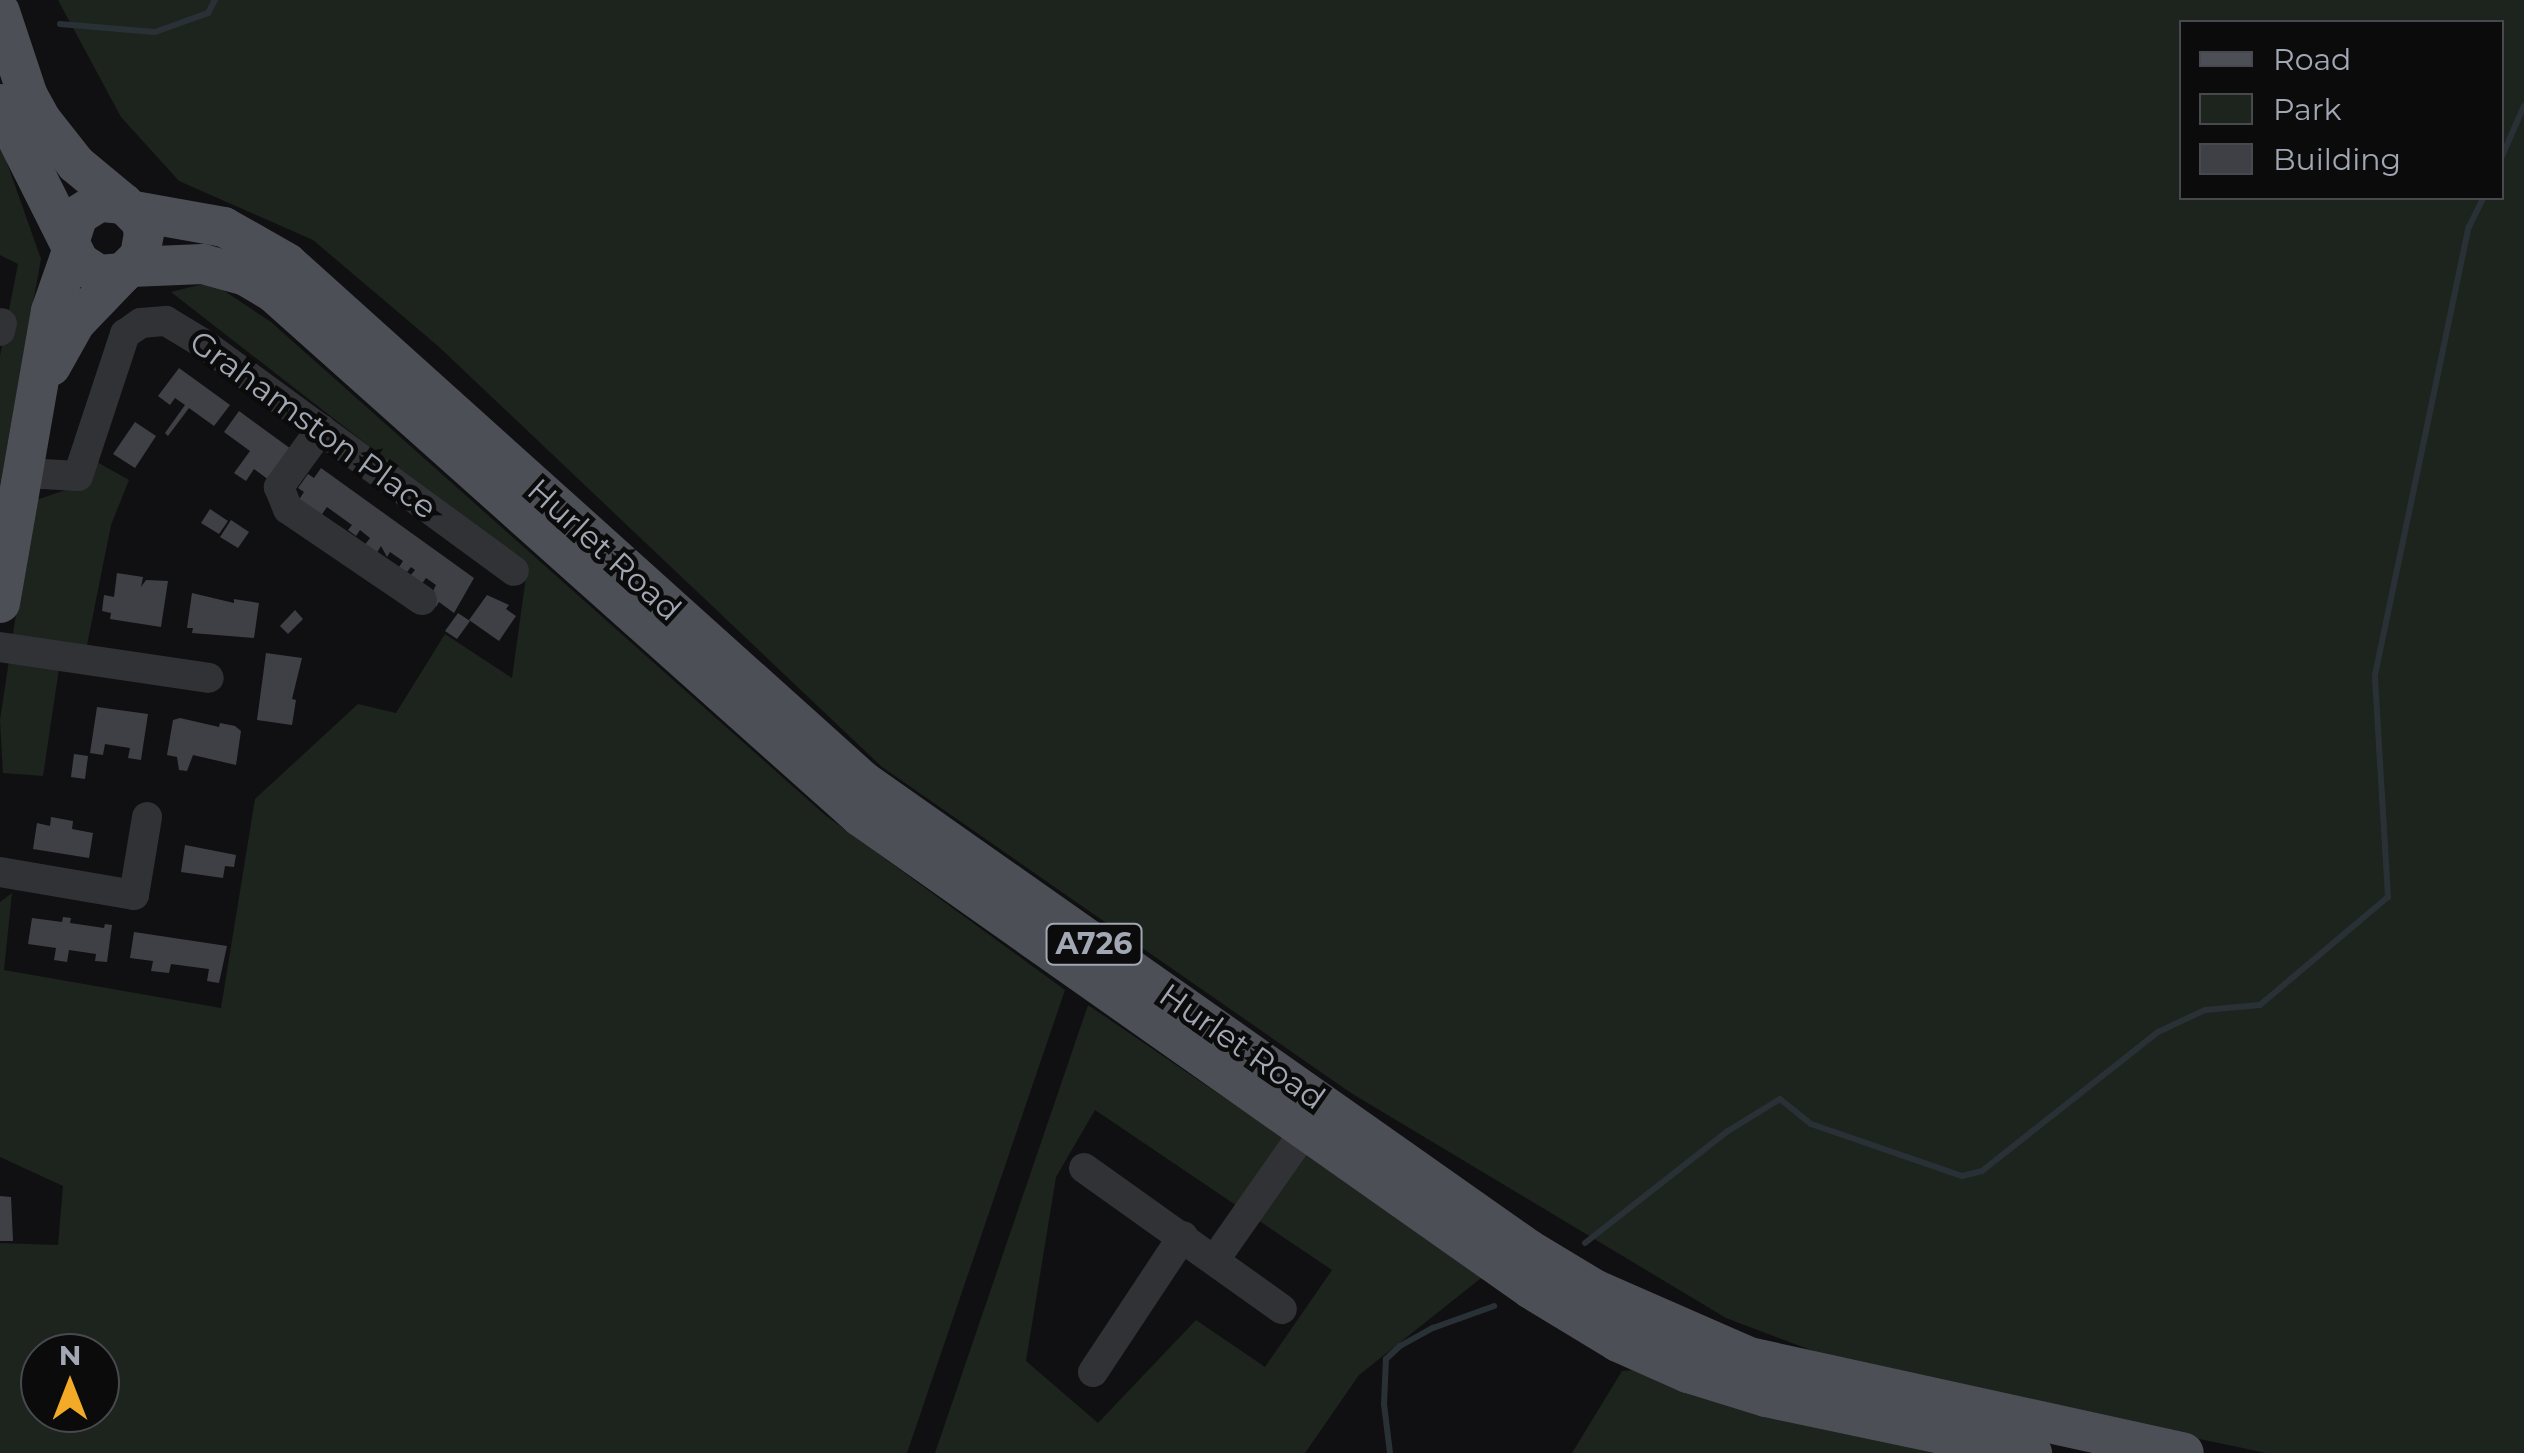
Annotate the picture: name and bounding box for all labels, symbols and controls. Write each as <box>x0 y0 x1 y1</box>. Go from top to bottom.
legend <box>2179 20 2504 200</box>
text: Road <box>2273 41 2351 78</box>
text: Park <box>2273 91 2342 128</box>
text: Building <box>2273 141 2401 178</box>
street label: Grahamston Place <box>182 323 444 527</box>
street label: Hurlet Road <box>519 471 689 629</box>
road number: A726 <box>1044 919 1144 969</box>
street label: Hurlet Road <box>1152 976 1332 1118</box>
north arrow <box>20 1333 120 1433</box>
text: N <box>59 1338 81 1372</box>

